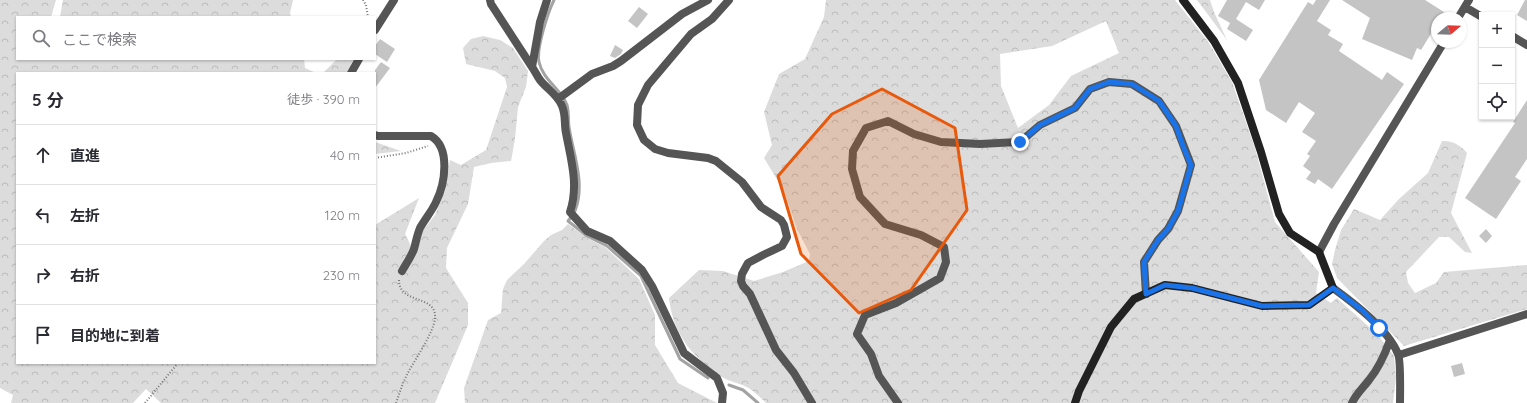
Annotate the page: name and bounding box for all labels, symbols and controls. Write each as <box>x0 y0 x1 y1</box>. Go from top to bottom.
north arrow <box>1431 12 1467 48</box>
map controls <box>1479 12 1515 120</box>
button: + <box>1479 12 1515 48</box>
search box <box>16 16 376 60</box>
icon: search <box>30 27 52 49</box>
text: ここで検索 <box>62 30 137 49</box>
button: − <box>1479 48 1515 84</box>
button: locate <box>1479 84 1515 120</box>
text: 5 分 <box>32 89 64 110</box>
text: 徒歩 · 390 m <box>287 91 360 107</box>
route end <box>1011 133 1029 151</box>
icon: ahead <box>32 144 54 166</box>
text: 直進 <box>70 146 100 165</box>
text: 40 m <box>330 147 360 163</box>
icon: left <box>32 204 54 226</box>
text: 左折 <box>70 206 100 225</box>
text: 120 m <box>325 207 360 223</box>
icon: right <box>32 264 54 286</box>
text: 右折 <box>70 266 100 285</box>
text: 230 m <box>323 267 360 283</box>
route start <box>1370 319 1388 337</box>
icon: arrive <box>32 324 54 346</box>
text: 目的地に到着 <box>70 326 160 345</box>

